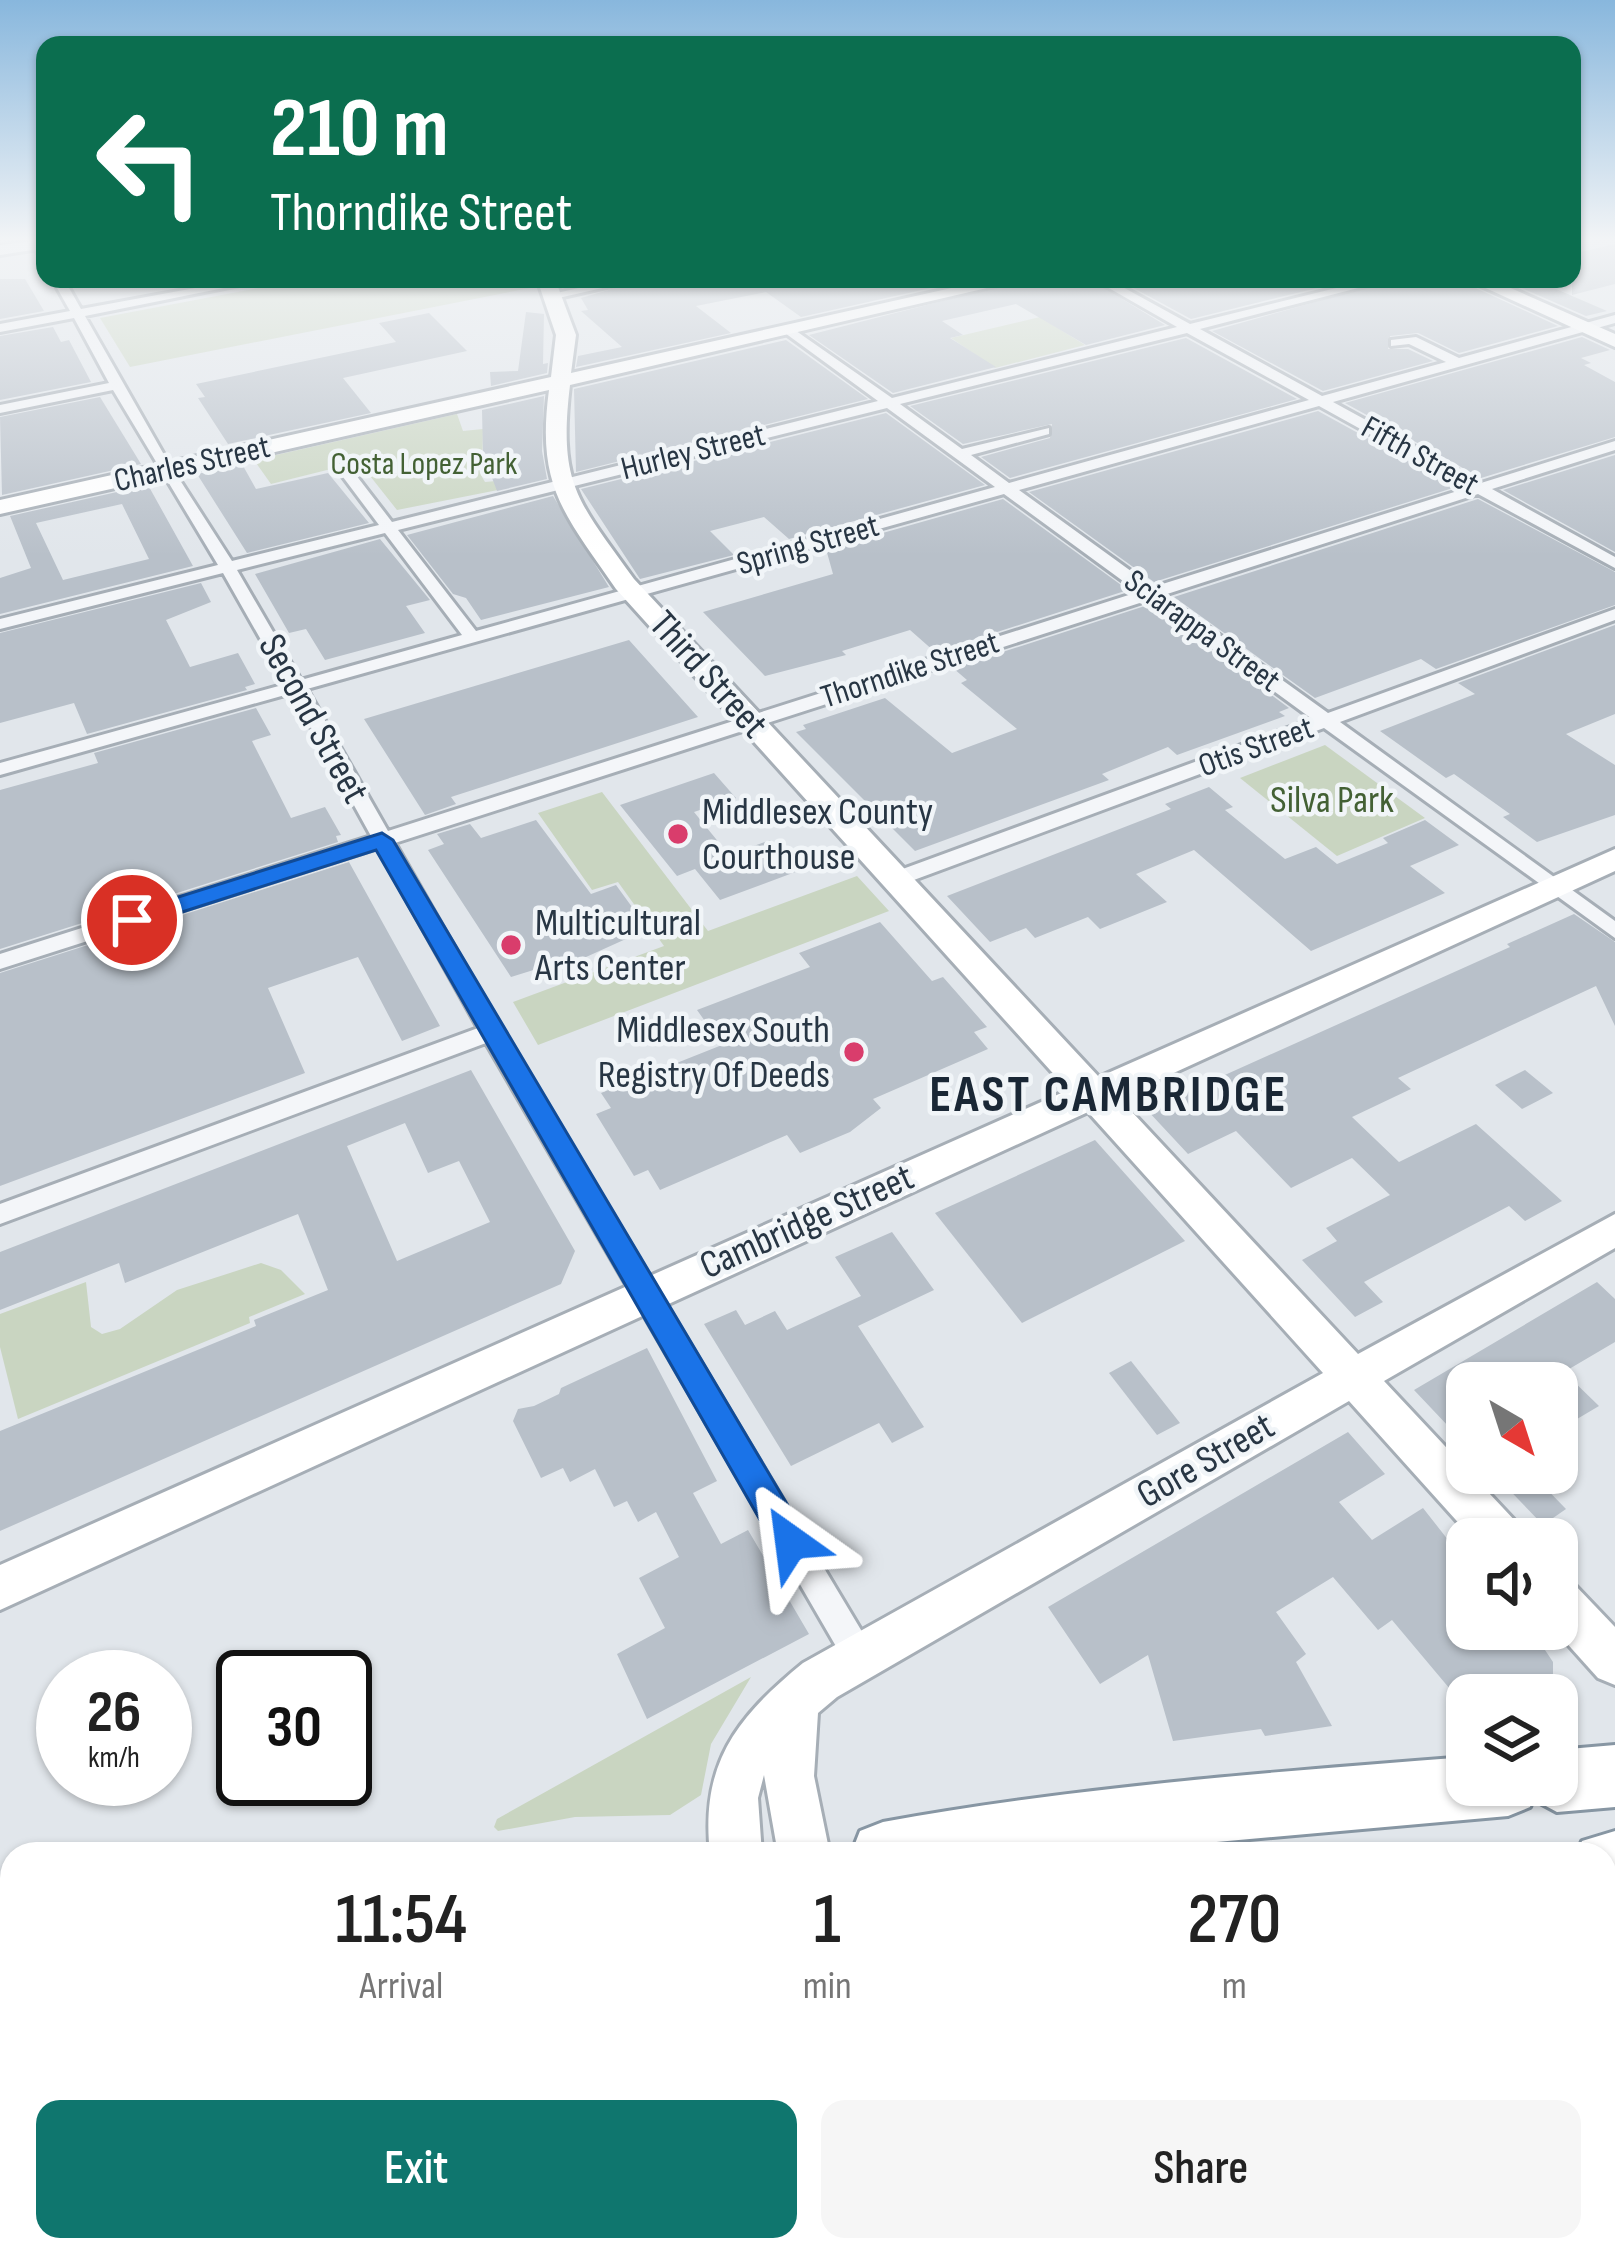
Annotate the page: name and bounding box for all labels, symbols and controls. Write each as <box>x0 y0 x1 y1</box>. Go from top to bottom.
text: 210 m <box>270 79 449 180</box>
icon: left <box>72 84 228 240</box>
text: Thorndike Street <box>270 181 572 246</box>
street label: Fifth Street <box>1354 408 1486 504</box>
street label: Hurley Street <box>617 415 769 489</box>
street label: Charles Street <box>110 427 274 501</box>
park label: Costa Lopez Park <box>331 444 518 484</box>
street label: Spring Street <box>733 506 883 584</box>
street label: Sciarappa Street <box>1116 561 1288 701</box>
street label: Third Street <box>639 602 777 748</box>
street label: Thorndike Street <box>816 622 1004 718</box>
street label: Second Street <box>247 627 379 811</box>
street label: Otis Street <box>1193 708 1319 786</box>
park label: Silva Park <box>1270 777 1394 824</box>
place label: Middlesex County Courthouse <box>702 789 933 881</box>
marker: Middlesex County Courthouse <box>665 821 691 847</box>
pin <box>81 869 183 971</box>
icon: arrive <box>99 887 165 953</box>
place label: Multicultural Arts Center <box>534 900 701 992</box>
marker: Multicultural Arts Center <box>498 932 524 958</box>
place label: Middlesex South Registry Of Deeds <box>598 1007 830 1099</box>
marker: Middlesex South Registry Of Deeds <box>841 1039 867 1065</box>
district label: EAST CAMBRIDGE <box>929 1065 1289 1126</box>
street label: Cambridge Street <box>693 1154 921 1290</box>
north arrow <box>1446 1362 1578 1494</box>
map controls <box>1446 1362 1578 1806</box>
street label: Gore Street <box>1129 1403 1283 1519</box>
position arrow <box>728 1479 854 1605</box>
button: sound <box>1446 1518 1578 1650</box>
speed limit sign: 30 <box>216 1650 372 1806</box>
button: layers <box>1446 1674 1578 1806</box>
text: 26 <box>87 1677 141 1749</box>
text: km/h <box>88 1740 140 1776</box>
text: 11:54 <box>336 1877 467 1964</box>
text: 1 <box>814 1877 841 1964</box>
text: 270 <box>1187 1877 1281 1964</box>
text: Arrival <box>359 1963 443 2010</box>
text: min <box>803 1963 852 2010</box>
text: m <box>1222 1963 1247 2010</box>
button: Exit <box>36 2100 797 2238</box>
button: Share <box>821 2100 1581 2238</box>

